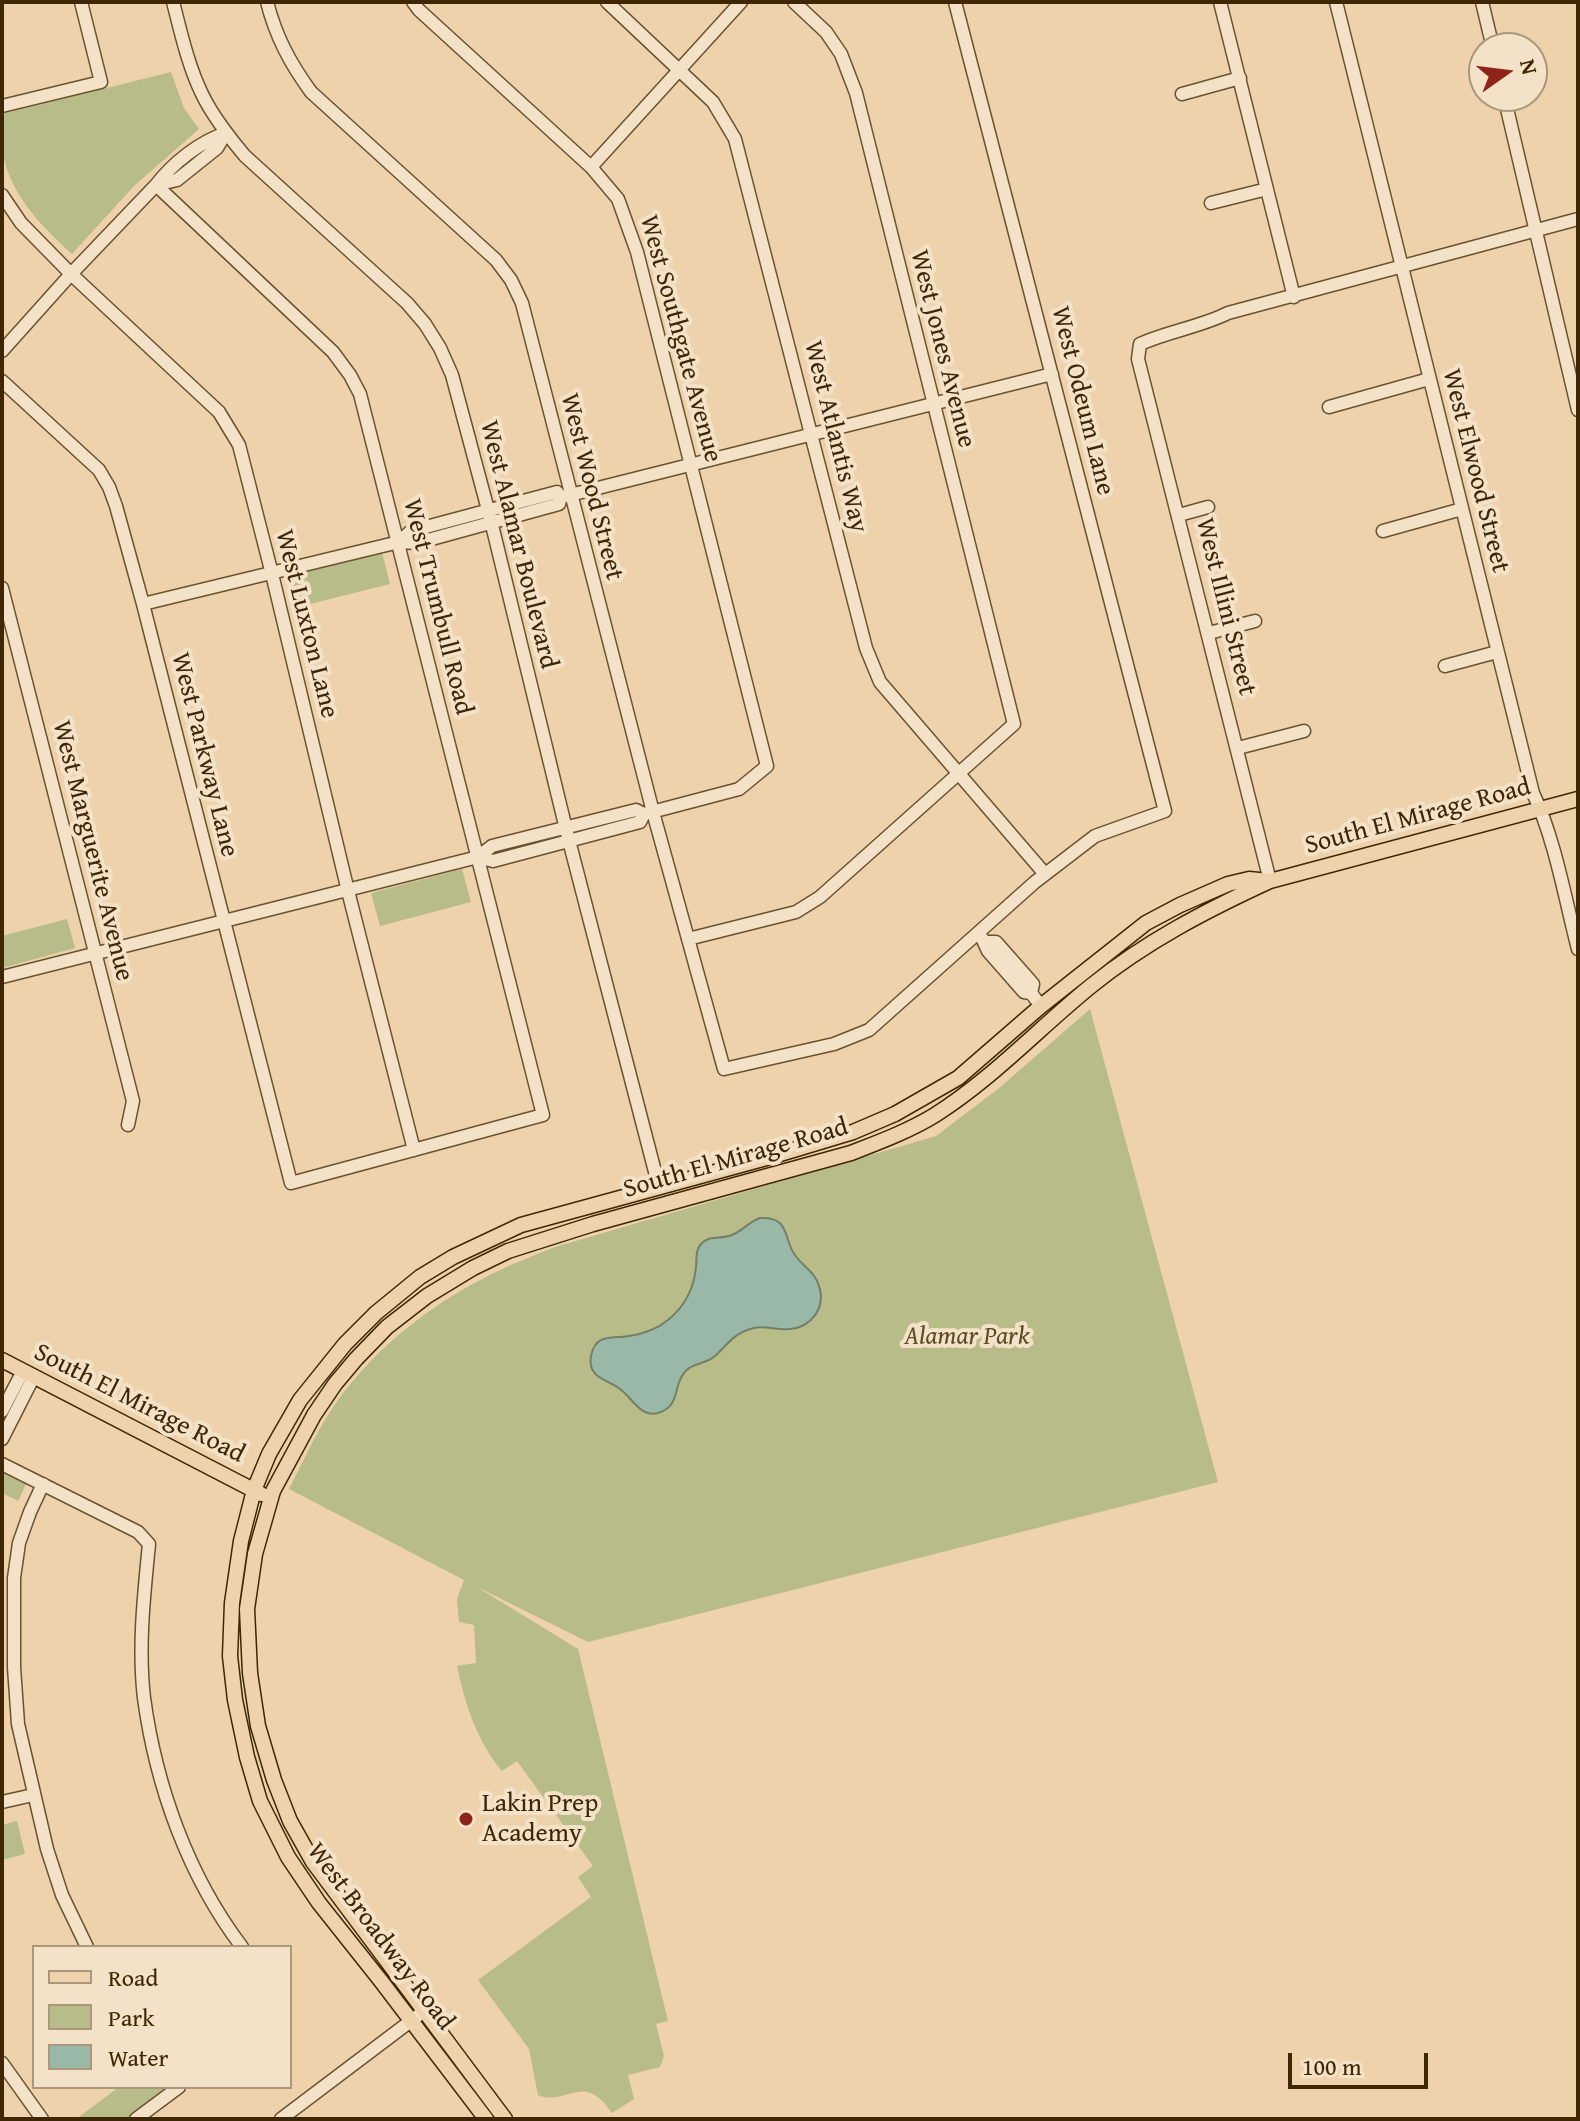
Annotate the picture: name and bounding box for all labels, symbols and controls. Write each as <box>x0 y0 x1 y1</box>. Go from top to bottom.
north arrow <box>1468 32 1548 112</box>
text: N <box>1512 56 1547 78</box>
street label: West Southgate Avenue <box>632 212 728 466</box>
street label: West Jones Avenue <box>902 247 982 451</box>
street label: West Odeum Lane <box>1043 304 1121 498</box>
street label: West Atlantis Way <box>796 338 874 536</box>
street label: West Elwood Street <box>1435 366 1515 576</box>
street label: West Wood Street <box>553 390 629 584</box>
street label: West Alamar Boulevard <box>472 418 564 672</box>
street label: West Trumbull Road <box>395 496 479 718</box>
street label: West Illini Street <box>1188 515 1262 699</box>
street label: West Luxton Lane <box>268 527 344 721</box>
street label: West Parkway Lane <box>164 650 244 860</box>
street label: West Marguerite Avenue <box>45 718 139 984</box>
street label: South El Mirage Road <box>1302 772 1534 862</box>
street label: South El Mirage Road <box>620 1112 852 1206</box>
park label: Alamar Park <box>904 1321 1030 1353</box>
street label: South El Mirage Road <box>28 1337 250 1471</box>
place label: Lakin Prep Academy <box>482 1788 598 1850</box>
marker: Lakin Prep Academy <box>457 1810 475 1828</box>
street label: West Broadway Road <box>299 1837 461 2037</box>
legend <box>32 1945 292 2089</box>
text: Road <box>108 1960 158 1995</box>
text: Park <box>108 2000 154 2035</box>
scale bar <box>1292 2037 1432 2087</box>
text: Water <box>108 2040 168 2075</box>
text: 100 m <box>1302 2049 1362 2084</box>

